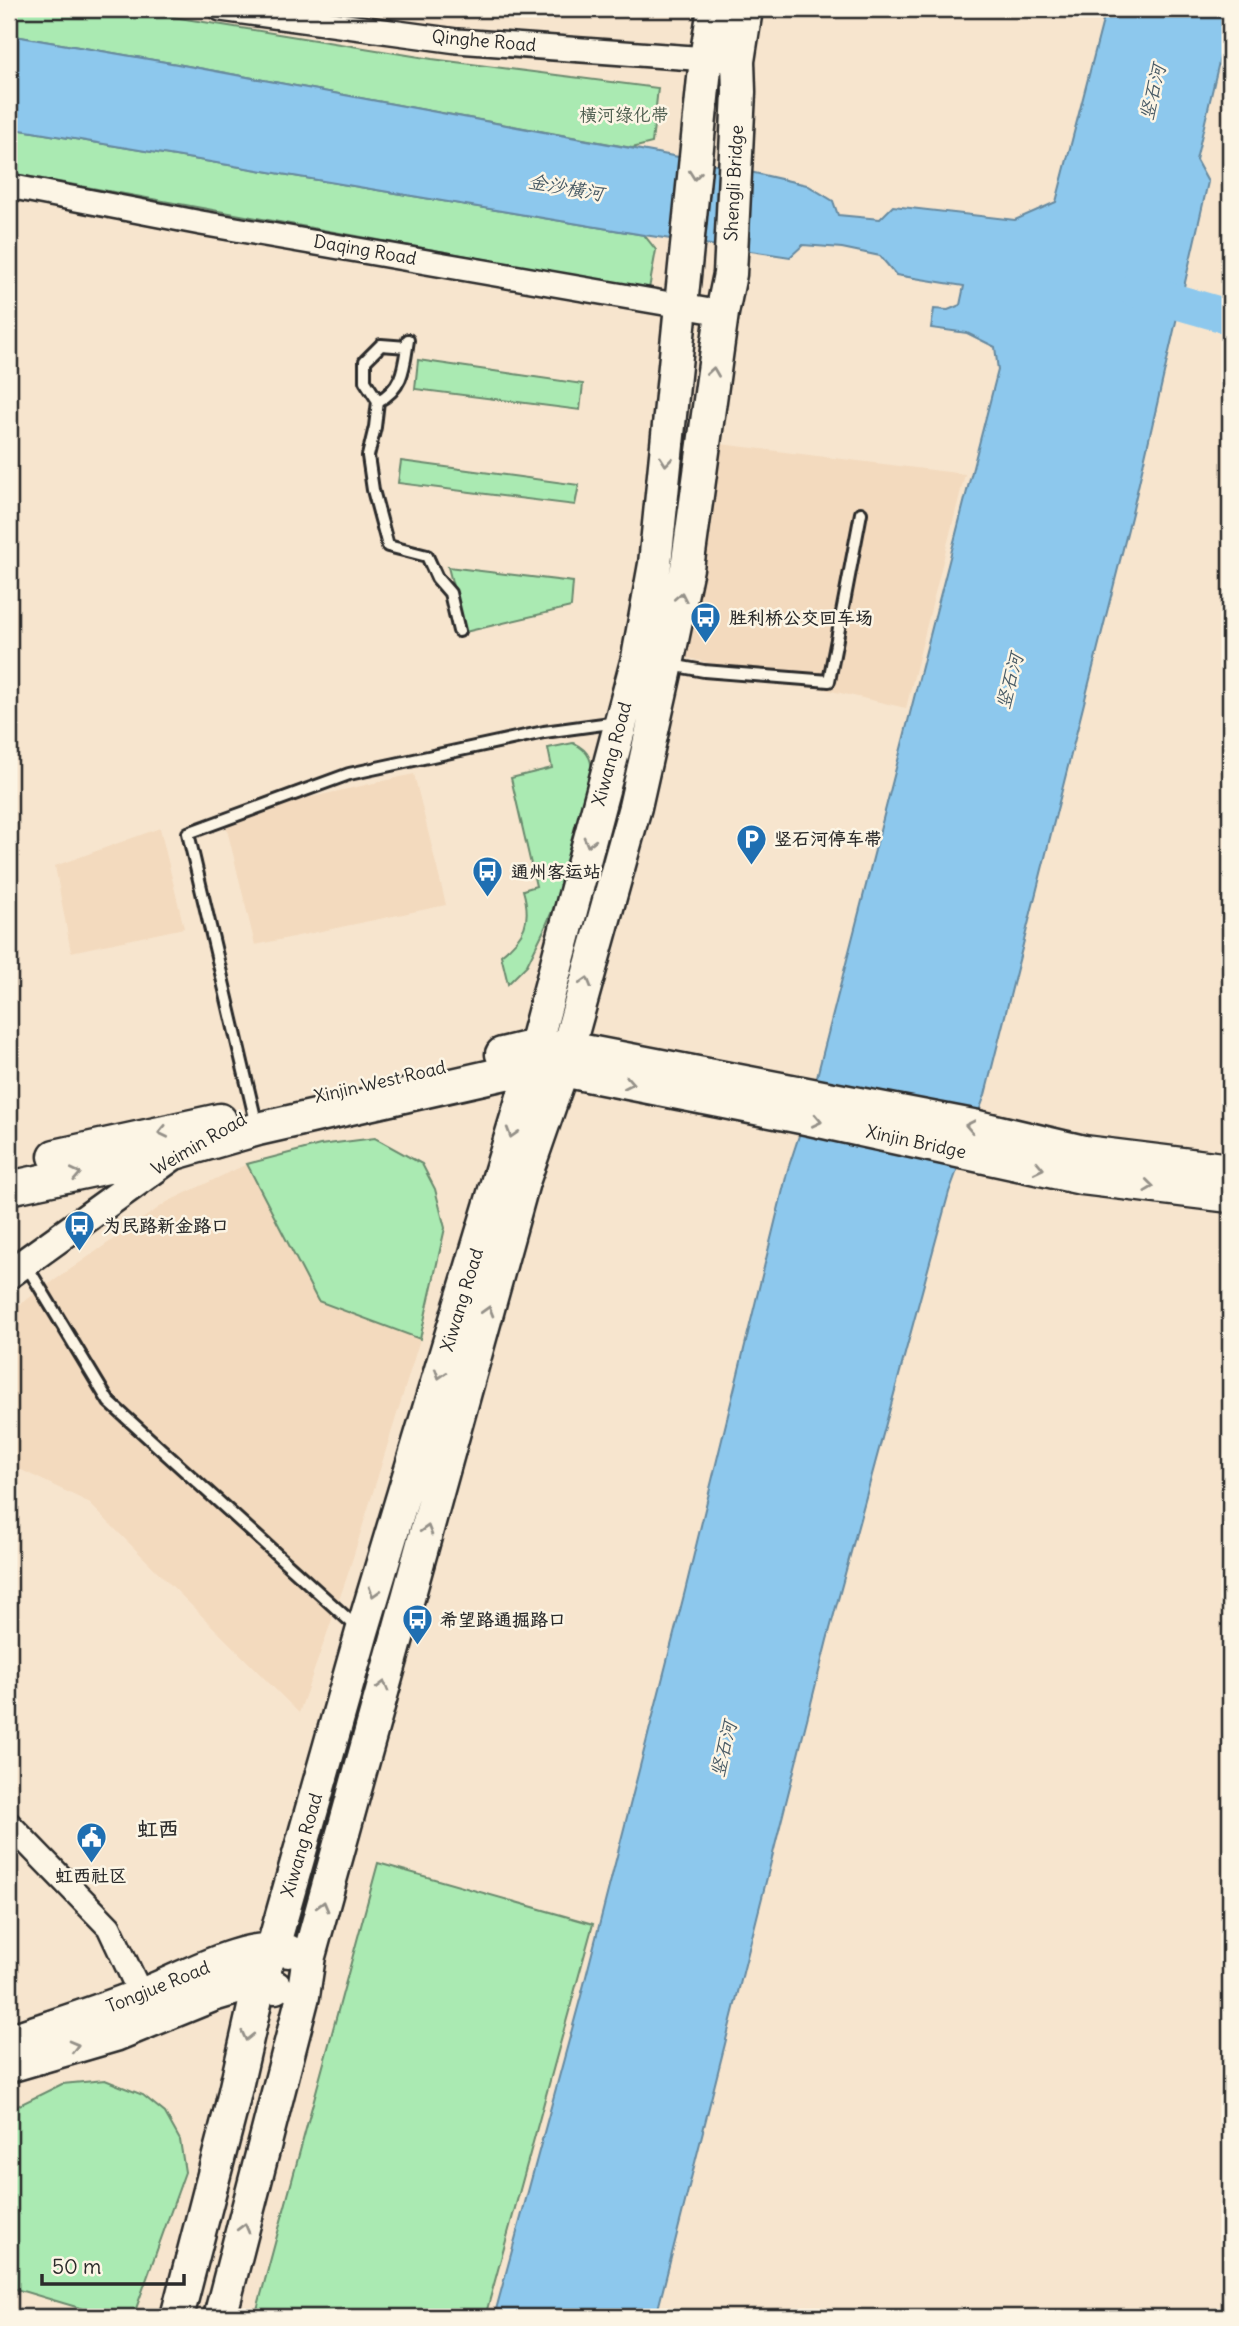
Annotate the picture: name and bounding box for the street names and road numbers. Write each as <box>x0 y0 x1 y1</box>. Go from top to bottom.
street label: Qinghe Road <box>431 24 538 57</box>
street label: Shengli Bridge <box>719 124 748 242</box>
street label: Daqing Road <box>312 229 419 270</box>
street label: Xiwang Road <box>587 699 637 808</box>
street label: Xinjin West Road <box>312 1055 448 1108</box>
street label: Weimin Road <box>147 1107 251 1180</box>
street label: Xinjin Bridge <box>864 1120 968 1163</box>
street label: Xiwang Road <box>435 1245 488 1354</box>
street label: Xiwang Road <box>276 1790 327 1899</box>
street label: Tongjue Road <box>103 1955 213 2018</box>

